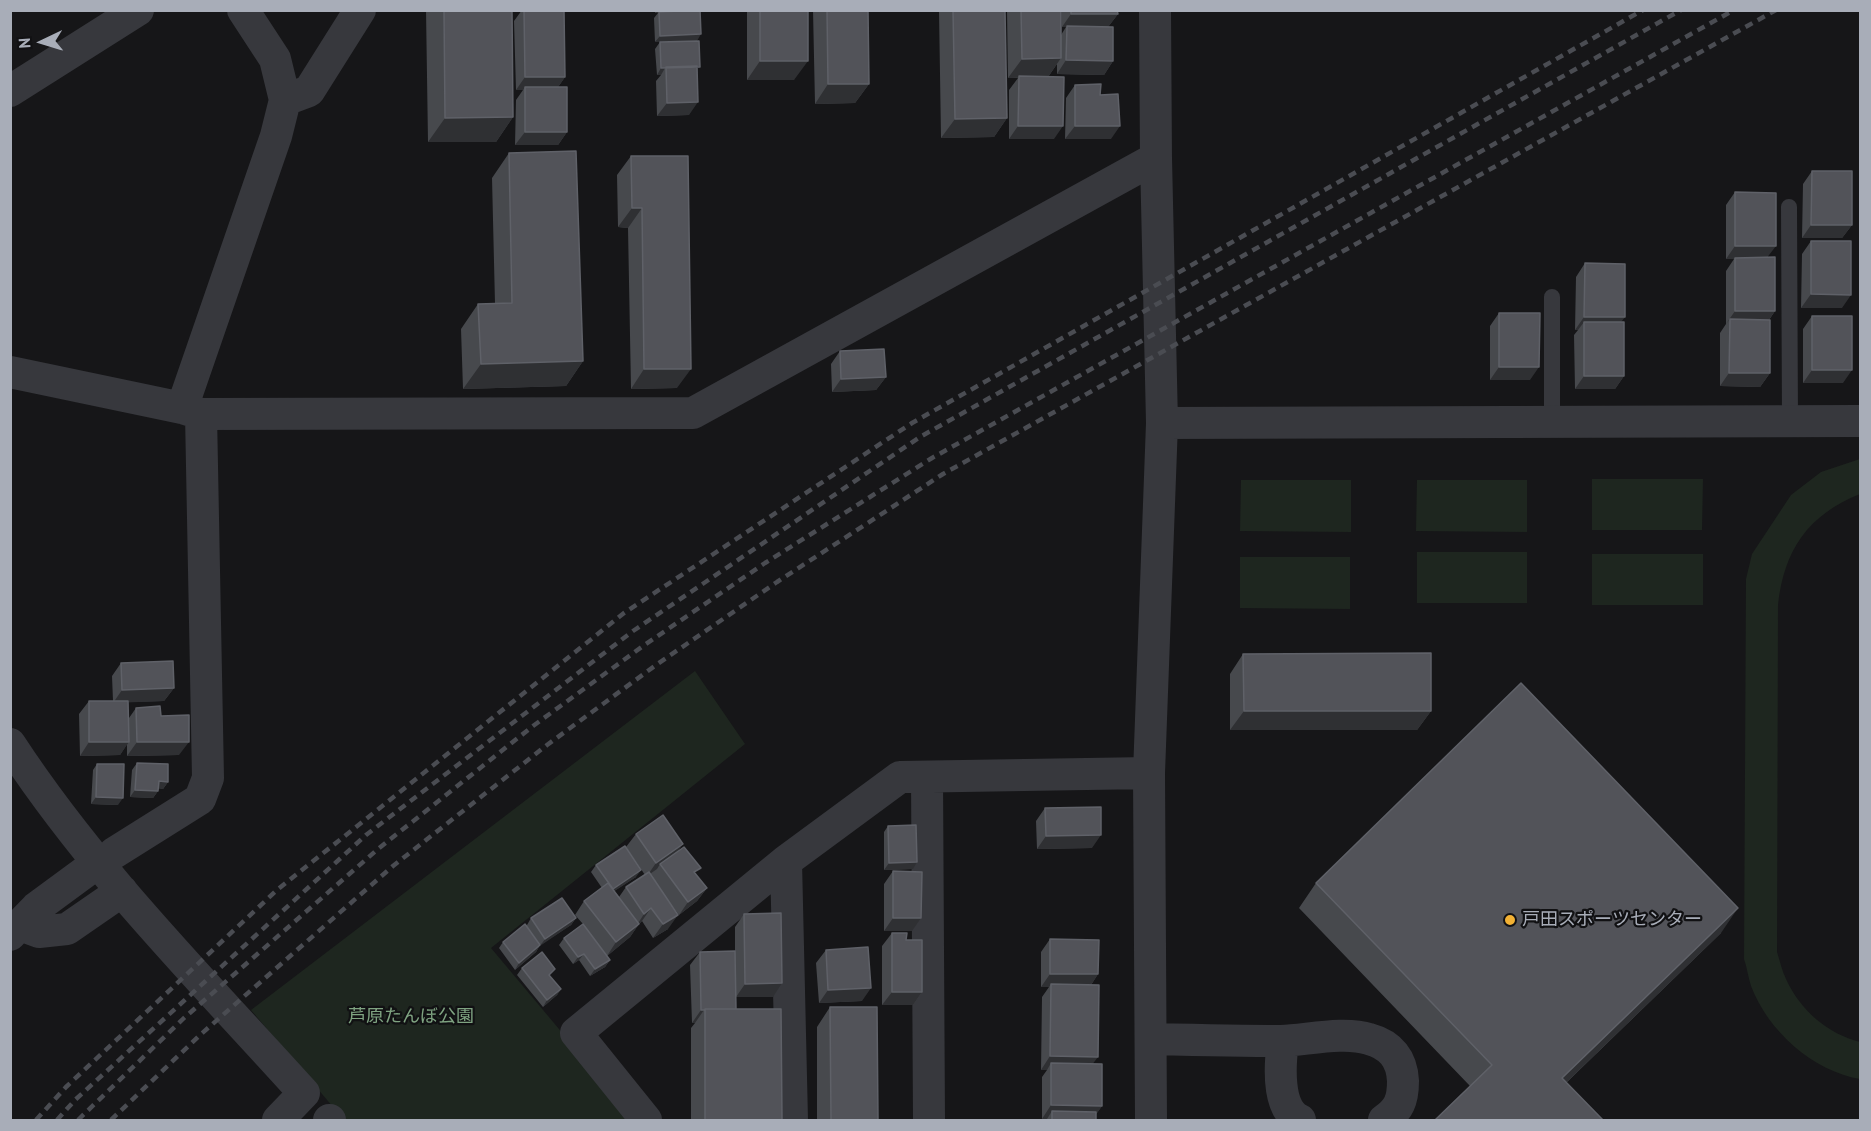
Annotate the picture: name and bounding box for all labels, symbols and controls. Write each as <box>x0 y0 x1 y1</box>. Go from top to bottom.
north arrow <box>12 12 72 72</box>
text: N <box>14 37 34 49</box>
place label: 戸田スポーツセンター <box>1522 909 1702 931</box>
marker: 戸田スポーツセンター <box>1503 913 1517 927</box>
park label: 芦原たんぼ公園 <box>348 1006 474 1028</box>

